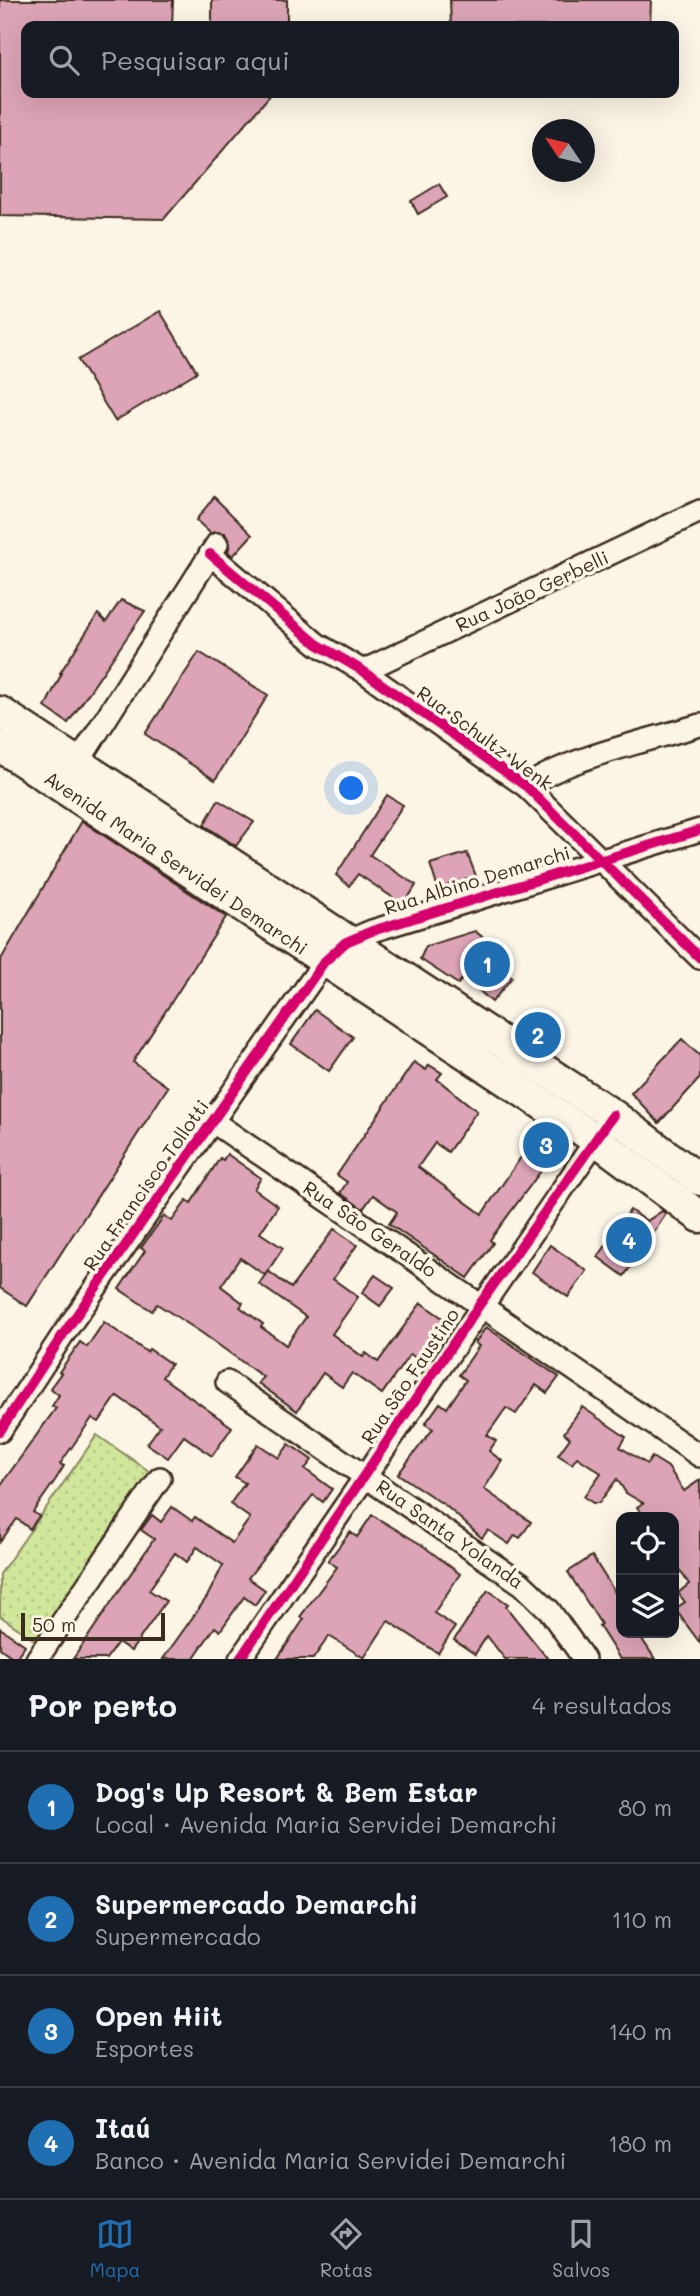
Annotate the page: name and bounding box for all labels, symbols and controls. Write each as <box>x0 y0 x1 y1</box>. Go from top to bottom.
search box <box>21 21 679 98</box>
icon: search <box>45 41 83 79</box>
text: Pesquisar aqui <box>101 43 290 77</box>
north arrow <box>532 119 595 182</box>
street label: Rua João Gerbelli <box>451 544 612 637</box>
street label: Rua Schultz Wenk <box>412 680 558 795</box>
street label: Avenida Maria Servidei Demarchi <box>40 765 313 960</box>
your location <box>334 771 368 805</box>
street label: Rua Albino Demarchi <box>381 839 573 920</box>
pin: 1 <box>464 938 510 990</box>
pin: 2 <box>515 1009 561 1061</box>
street label: Rua Francisco Tollotti <box>77 1094 214 1275</box>
pin: 3 <box>523 1119 569 1171</box>
street label: Rua São Geraldo <box>299 1175 442 1282</box>
pin: 4 <box>606 1214 652 1266</box>
street label: Rua São Faustino <box>355 1303 464 1448</box>
street label: Rua Santa Yolanda <box>372 1473 529 1594</box>
map controls <box>616 1512 679 1638</box>
button: locate <box>616 1512 679 1575</box>
button: layers <box>616 1575 679 1638</box>
scale bar <box>21 1610 164 1642</box>
text: 50 m <box>32 1612 76 1637</box>
text: Por perto <box>28 1685 177 1725</box>
text: 4 resultados <box>532 1690 672 1720</box>
text: Dog's Up Resort & Bem Estar <box>95 1775 478 1809</box>
text: 1 <box>46 1792 56 1822</box>
text: 80 m <box>618 1792 672 1822</box>
text: Local · Avenida Maria Servidei Demarchi <box>95 1809 557 1839</box>
text: Supermercado Demarchi <box>95 1887 418 1921</box>
text: 2 <box>45 1904 57 1934</box>
text: 110 m <box>612 1904 672 1934</box>
text: Supermercado <box>95 1921 261 1951</box>
text: Open Hiit <box>95 1999 222 2033</box>
text: 3 <box>44 2016 58 2046</box>
text: 140 m <box>608 2016 672 2046</box>
text: Esportes <box>95 2033 194 2063</box>
text: Itaú <box>95 2111 151 2145</box>
text: 4 <box>44 2128 58 2158</box>
text: 180 m <box>608 2128 672 2158</box>
text: Banco · Avenida Maria Servidei Demarchi <box>95 2145 566 2175</box>
tab: Mapa <box>90 2215 140 2282</box>
tab: Rotas <box>320 2215 373 2282</box>
tab: Salvos <box>552 2215 610 2282</box>

